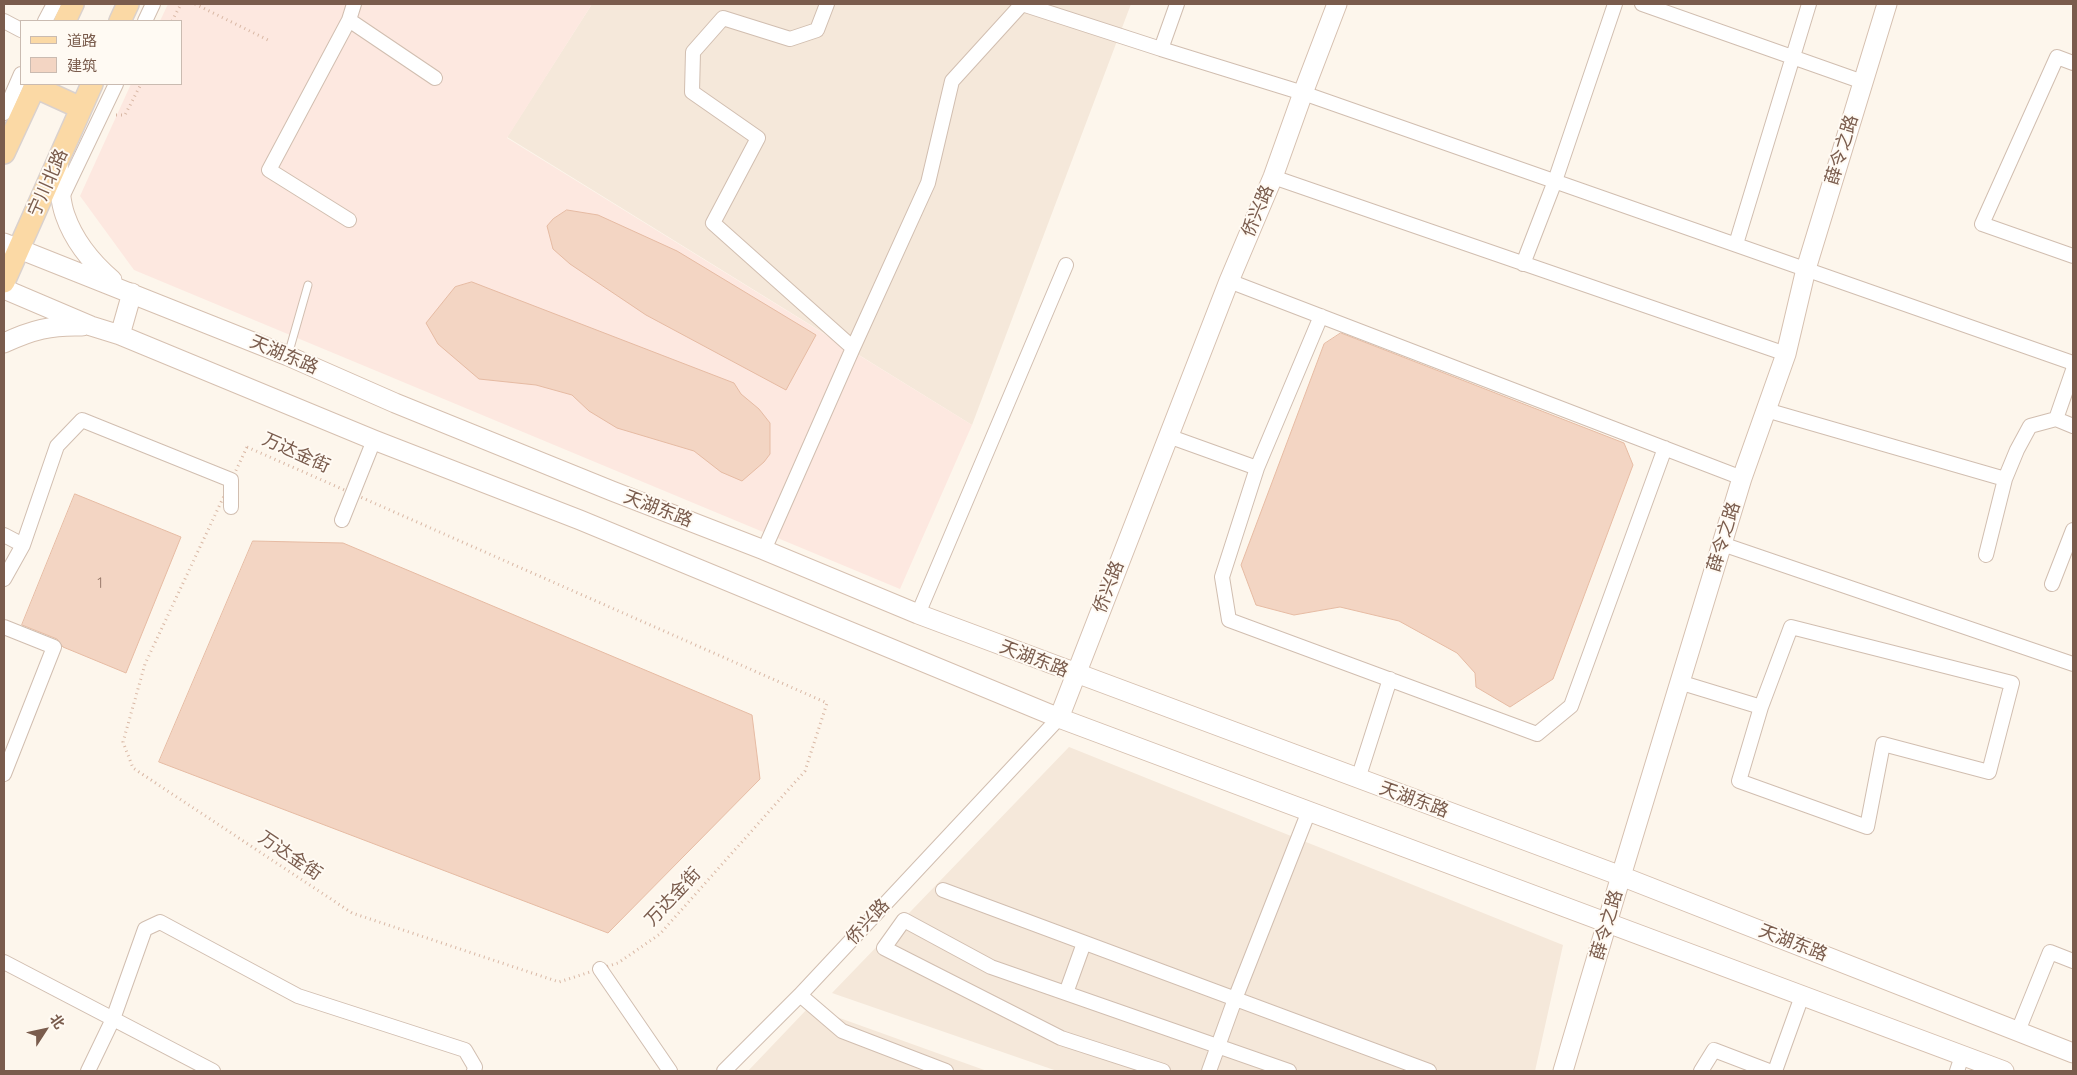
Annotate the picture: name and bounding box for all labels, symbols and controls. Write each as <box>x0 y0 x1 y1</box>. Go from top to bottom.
legend <box>20 20 182 85</box>
text: 道路 <box>67 31 97 50</box>
text: 建筑 <box>67 56 97 75</box>
street label: 薛令之路 <box>1821 112 1863 188</box>
street label: 宁川北路 <box>23 146 73 220</box>
street label: 侨兴路 <box>1238 182 1278 240</box>
street label: 天湖东路 <box>247 331 321 379</box>
street label: 万达金街 <box>259 428 333 478</box>
street label: 天湖东路 <box>621 486 695 532</box>
street label: 薛令之路 <box>1703 499 1745 575</box>
street label: 侨兴路 <box>1089 558 1129 616</box>
house number: 1 <box>97 574 103 592</box>
street label: 天湖东路 <box>997 636 1071 682</box>
street label: 天湖东路 <box>1376 778 1452 822</box>
street label: 万达金街 <box>254 827 326 885</box>
street label: 万达金街 <box>641 863 705 931</box>
street label: 薛令之路 <box>1587 887 1627 963</box>
street label: 侨兴路 <box>842 895 894 949</box>
street label: 天湖东路 <box>1756 920 1830 966</box>
north arrow <box>20 1005 70 1055</box>
text: 北 <box>46 1011 69 1032</box>

